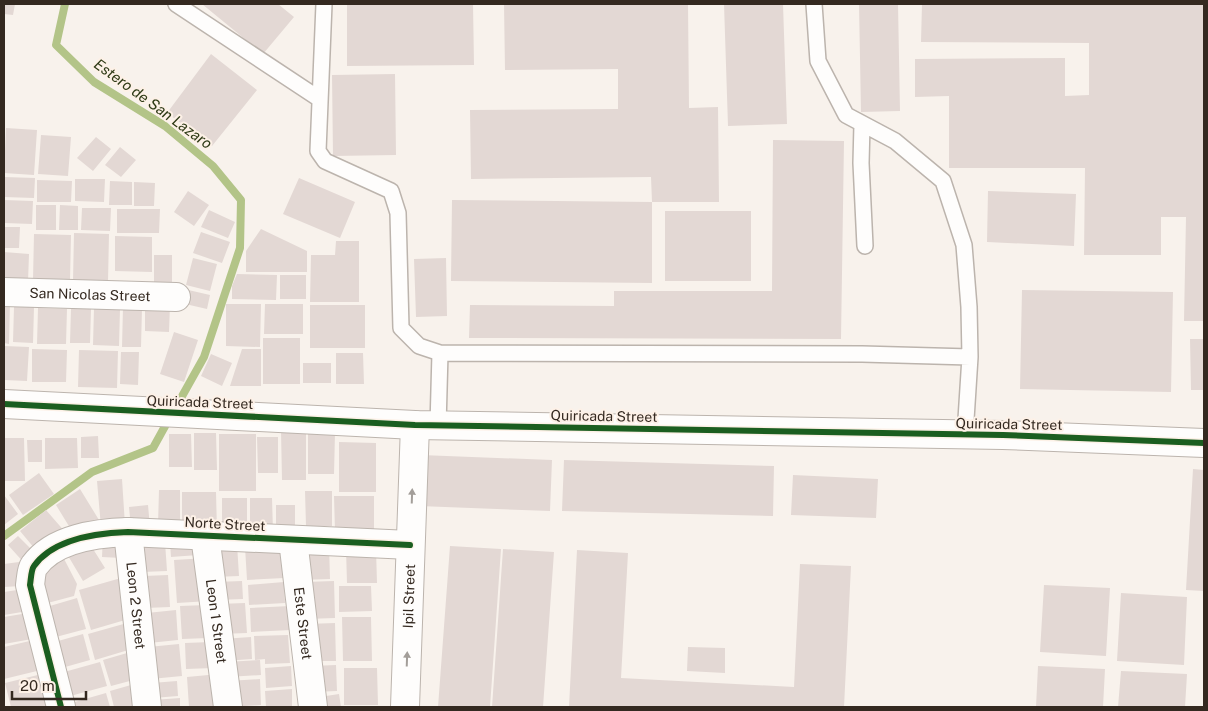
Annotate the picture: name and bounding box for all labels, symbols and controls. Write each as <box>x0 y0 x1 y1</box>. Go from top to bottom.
water label: Estero de San Lazaro <box>91 55 216 152</box>
street label: San Nicolas Street <box>29 285 151 304</box>
street label: Quiricada Street <box>146 392 254 412</box>
street label: Quiricada Street <box>550 407 658 425</box>
street label: Quiricada Street <box>955 415 1063 433</box>
one-way arrow <box>408 488 416 504</box>
street label: Norte Street <box>184 514 266 534</box>
street label: Leon 2 Street <box>123 561 149 650</box>
street label: Ipil Street <box>400 564 418 629</box>
street label: Leon 1 Street <box>203 578 230 665</box>
street label: Este Street <box>291 586 315 661</box>
one-way arrow <box>403 650 411 666</box>
scale bar <box>12 668 86 700</box>
text: 20 m <box>20 677 55 694</box>

